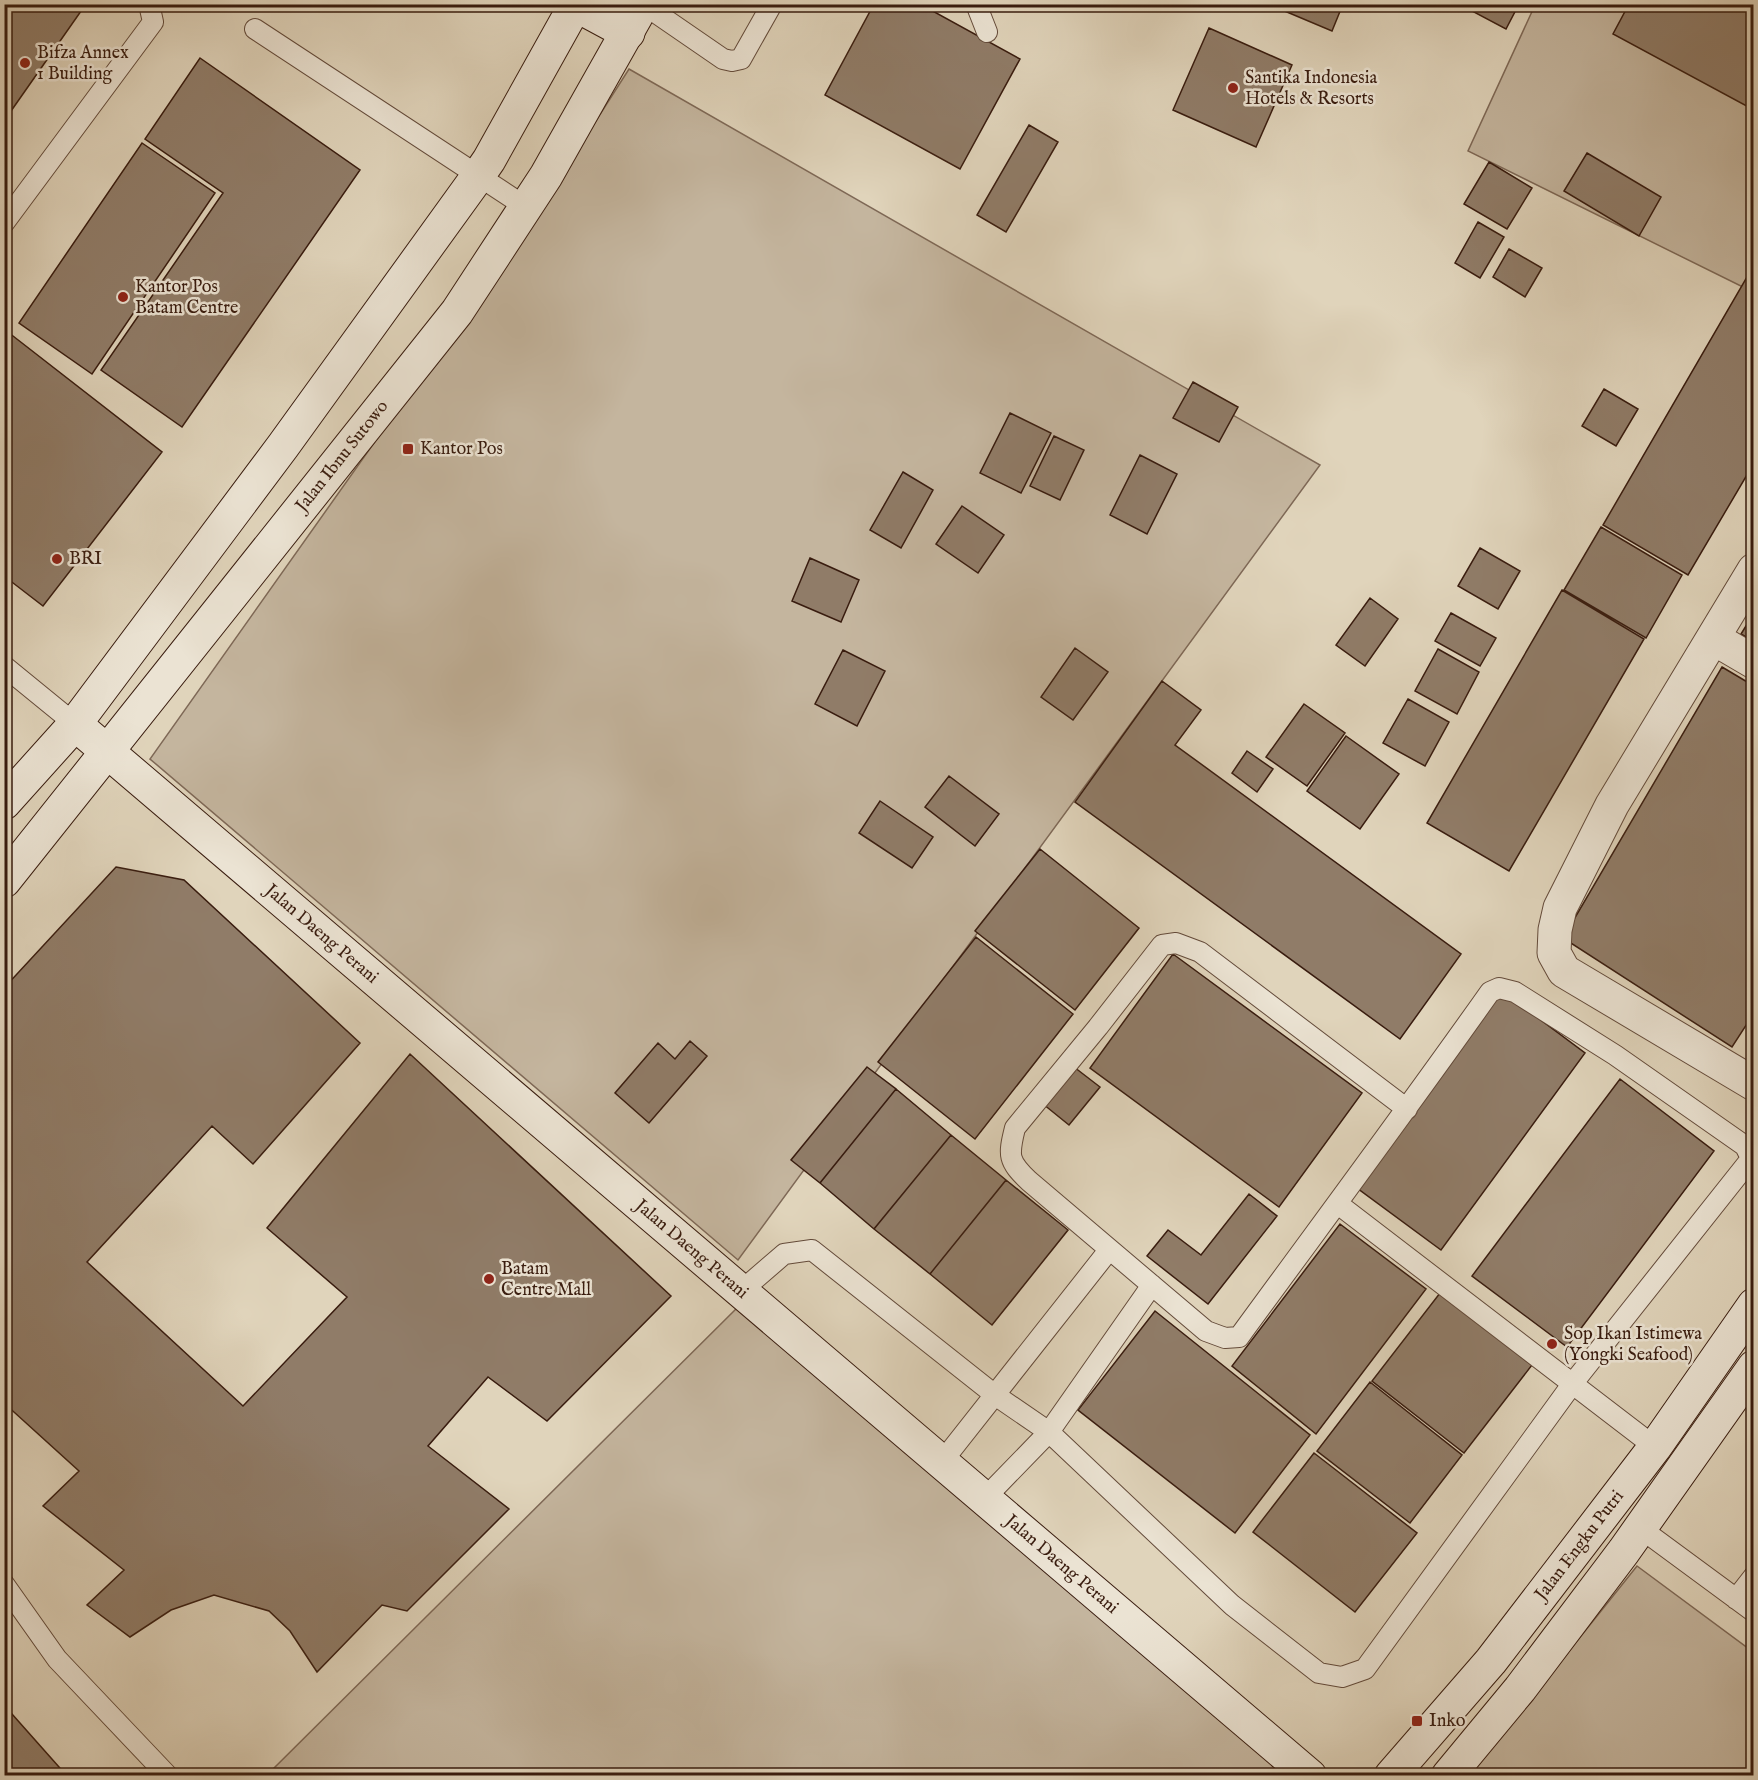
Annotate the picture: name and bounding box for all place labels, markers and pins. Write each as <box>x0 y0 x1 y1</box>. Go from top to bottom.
place label: Bifza Annex 1 Building <box>37 42 129 86</box>
marker: Bifza Annex 1 Building <box>18 56 32 70</box>
place label: Santika Indonesia Hotels & Resorts <box>1245 67 1377 111</box>
marker: Santika Indonesia Hotels & Resorts <box>1226 81 1240 95</box>
place label: Kantor Pos Batam Centre <box>135 276 238 320</box>
marker: Kantor Pos Batam Centre <box>116 290 130 304</box>
place label: Kantor Pos <box>420 438 503 461</box>
marker: Kantor Pos <box>401 442 415 456</box>
place label: BRI <box>69 548 102 571</box>
marker: BRI <box>50 552 64 566</box>
place label: Batam Centre Mall <box>501 1258 591 1302</box>
marker: Batam Centre Mall <box>482 1272 496 1286</box>
place label: Sop Ikan Istimewa (Yongki Seafood) <box>1564 1323 1702 1367</box>
marker: Sop Ikan Istimewa (Yongki Seafood) <box>1545 1337 1559 1351</box>
place label: Inko <box>1429 1710 1466 1733</box>
marker: Inko <box>1410 1714 1424 1728</box>

